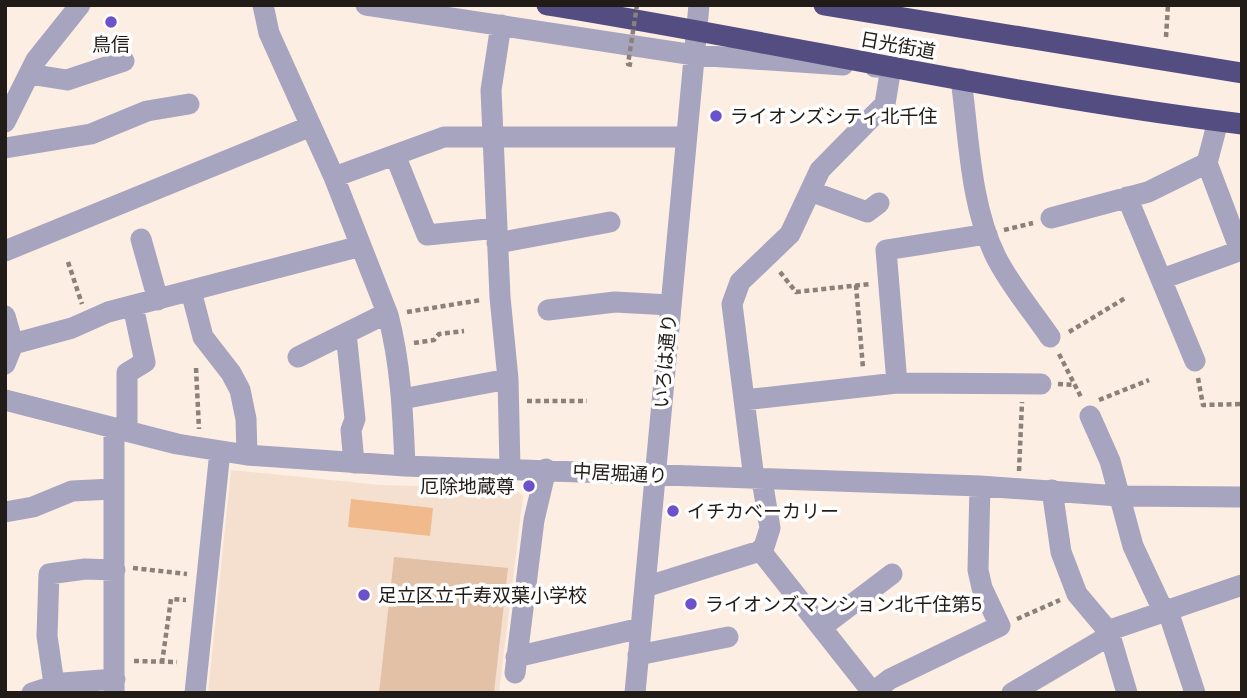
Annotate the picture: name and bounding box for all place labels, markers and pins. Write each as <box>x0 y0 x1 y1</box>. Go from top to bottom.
marker: 鳥信 <box>103 14 119 30</box>
place label: 鳥信 <box>92 32 130 58</box>
place label: ライオンズシティ北千住 <box>730 104 937 130</box>
marker: ライオンズシティ北千住 <box>708 108 724 124</box>
place label: 厄除地蔵尊 <box>420 474 515 500</box>
marker: 厄除地蔵尊 <box>521 478 537 494</box>
place label: イチカベーカリー <box>687 499 839 525</box>
marker: イチカベーカリー <box>665 503 681 519</box>
place label: 足立区立千寿双葉小学校 <box>378 583 587 609</box>
marker: 足立区立千寿双葉小学校 <box>356 587 372 603</box>
place label: ライオンズマンション北千住第5 <box>705 592 982 618</box>
marker: ライオンズマンション北千住第5 <box>683 596 699 612</box>

